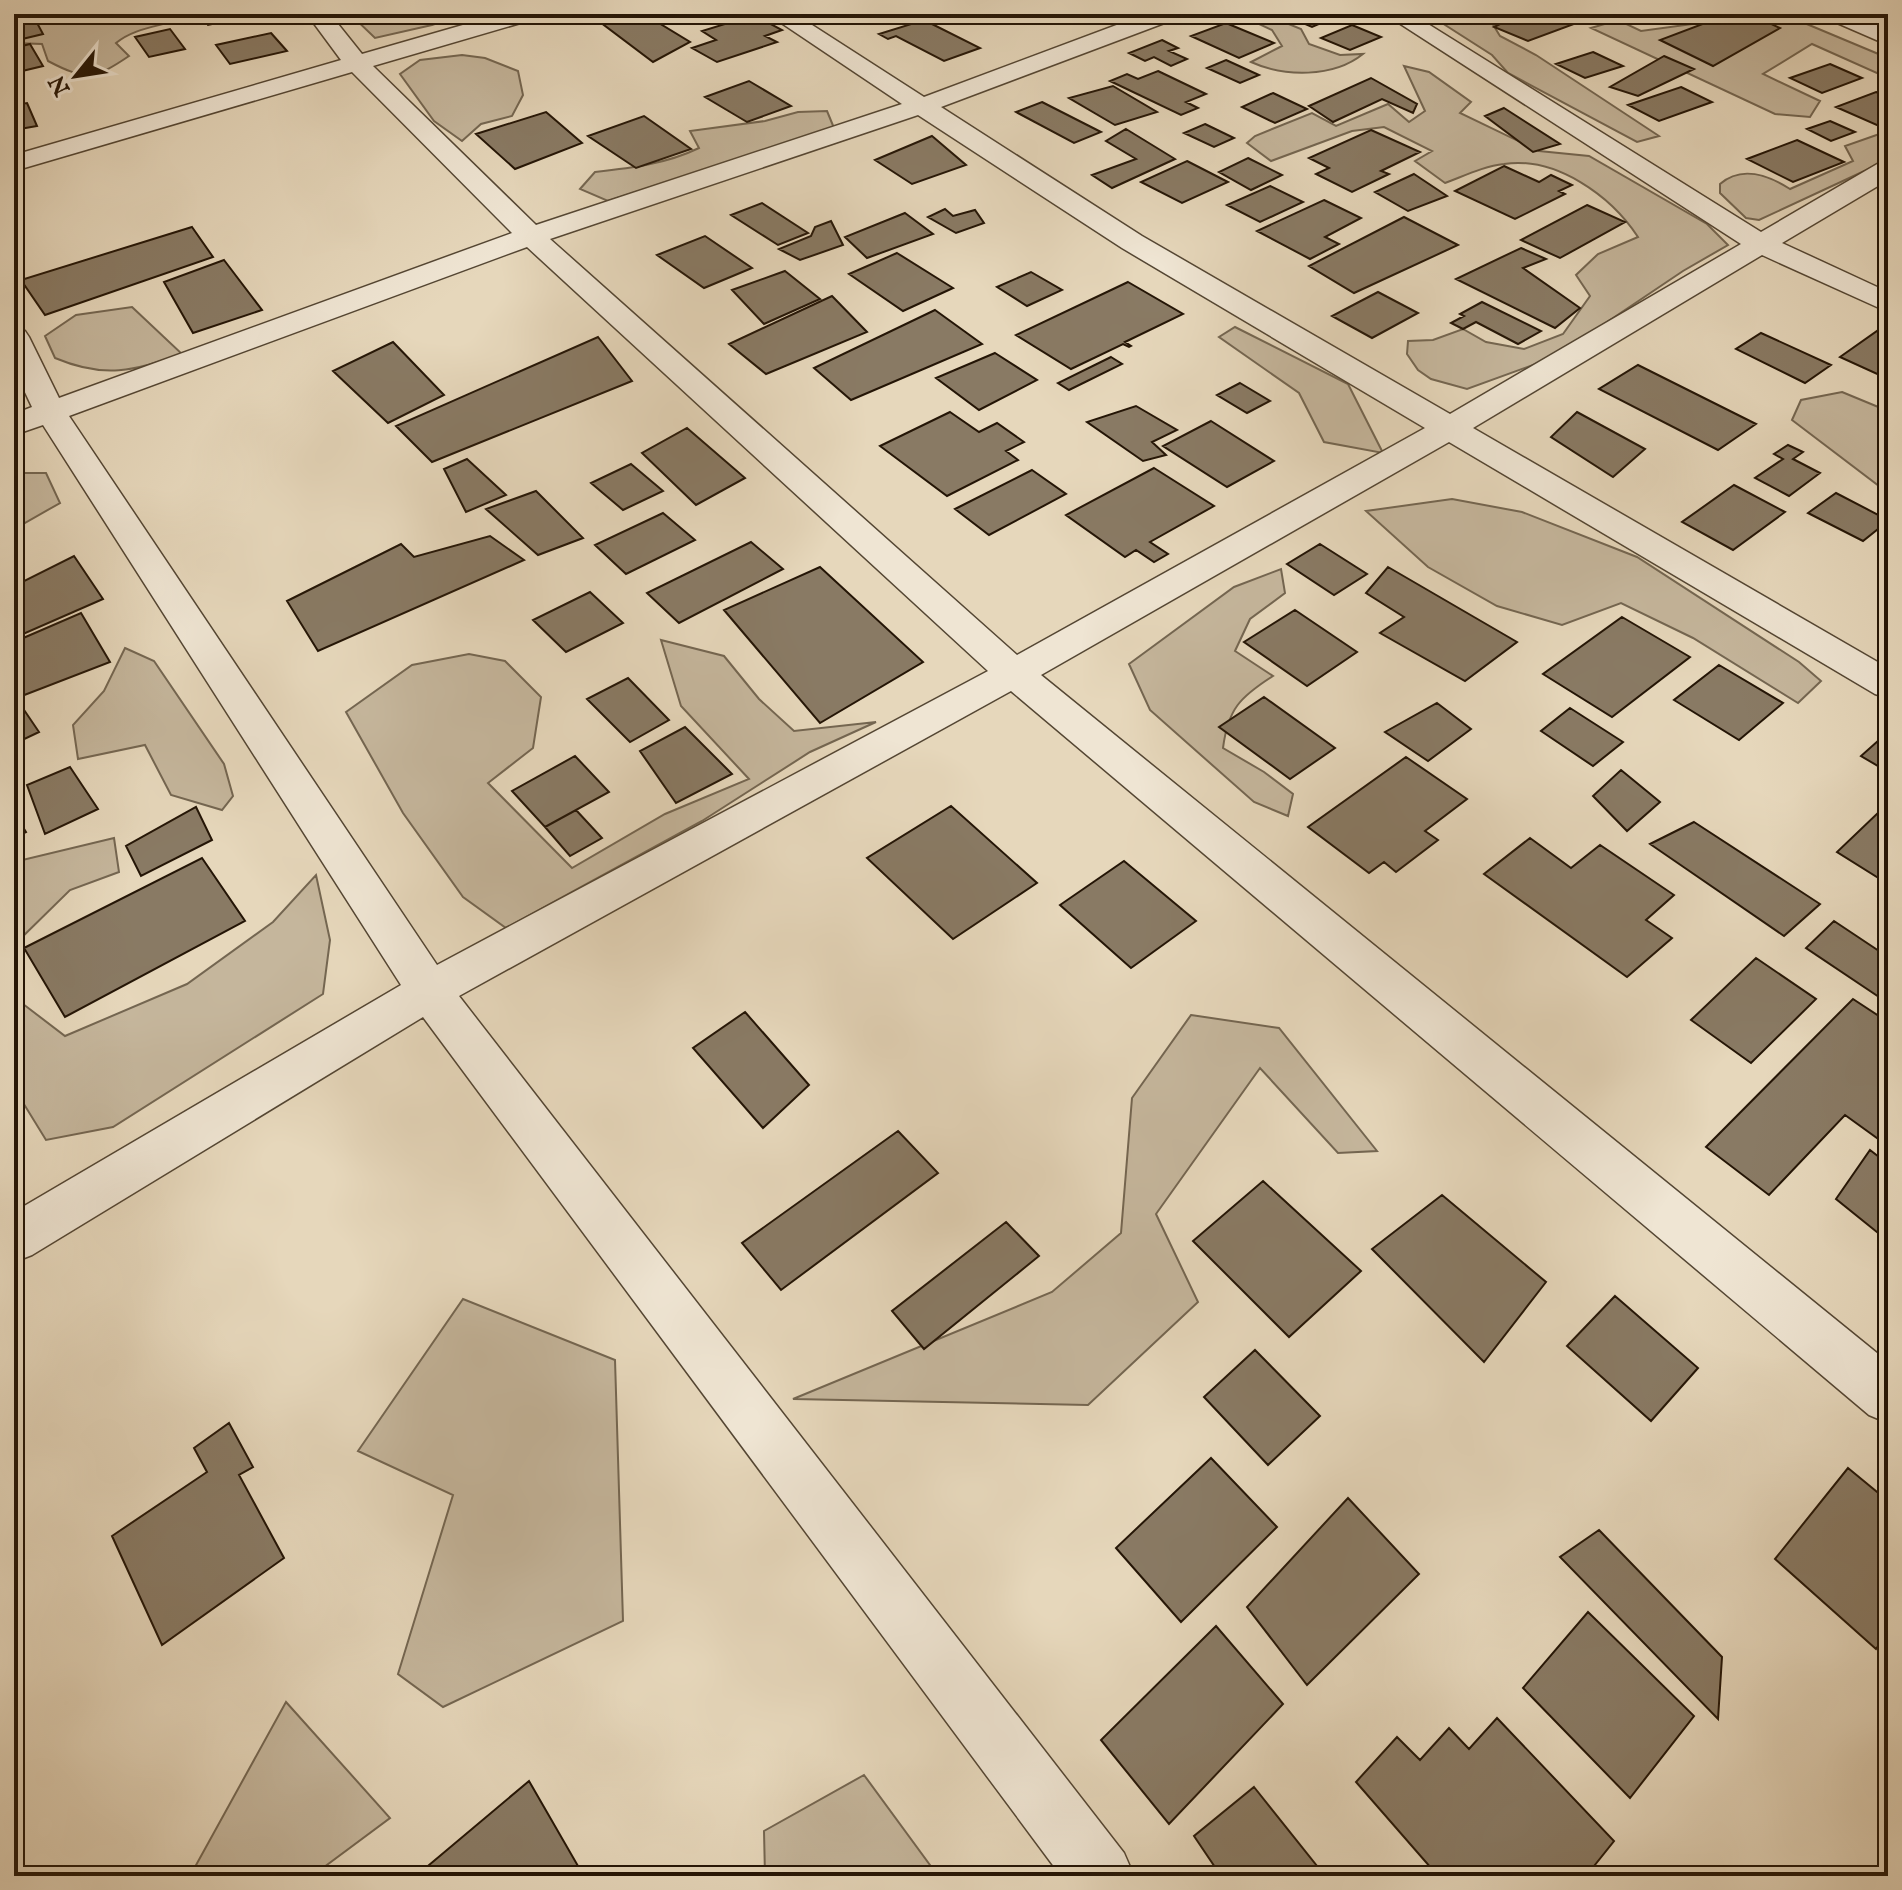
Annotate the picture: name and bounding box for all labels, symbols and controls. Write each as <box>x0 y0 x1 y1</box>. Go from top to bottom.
north arrow <box>36 36 116 116</box>
text: N <box>44 70 78 101</box>

